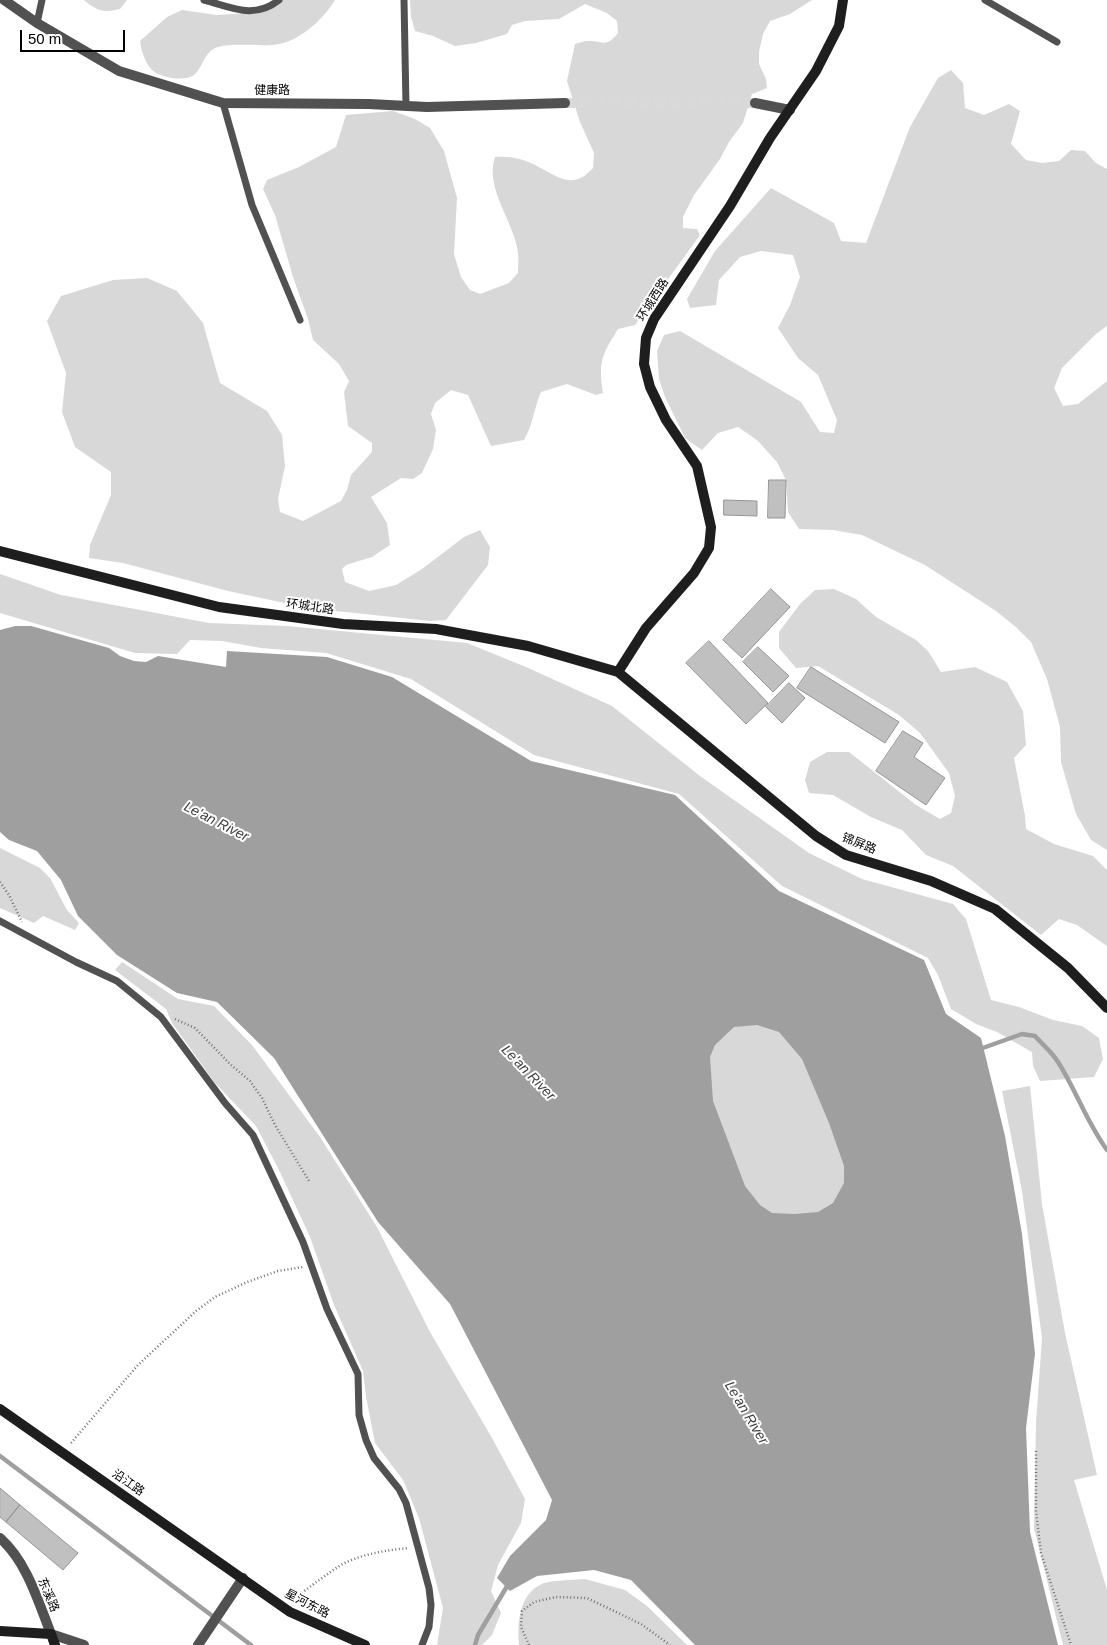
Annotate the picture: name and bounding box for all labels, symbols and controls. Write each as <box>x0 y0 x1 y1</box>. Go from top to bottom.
scale bar <box>22 20 128 52</box>
text: 50 m <box>28 30 61 47</box>
street label: 健康路 <box>254 84 290 98</box>
street label: 环城西路 <box>634 276 672 324</box>
street label: 环城北路 <box>285 597 335 617</box>
water label: Le'an River <box>181 799 251 845</box>
street label: 锦屏路 <box>840 831 878 857</box>
water label: Le'an River <box>498 1042 558 1104</box>
water label: Le'an River <box>721 1379 771 1447</box>
street label: 沿江路 <box>109 1467 147 1499</box>
street label: 东溪路 <box>34 1576 62 1614</box>
street label: 星河东路 <box>282 1587 332 1621</box>

